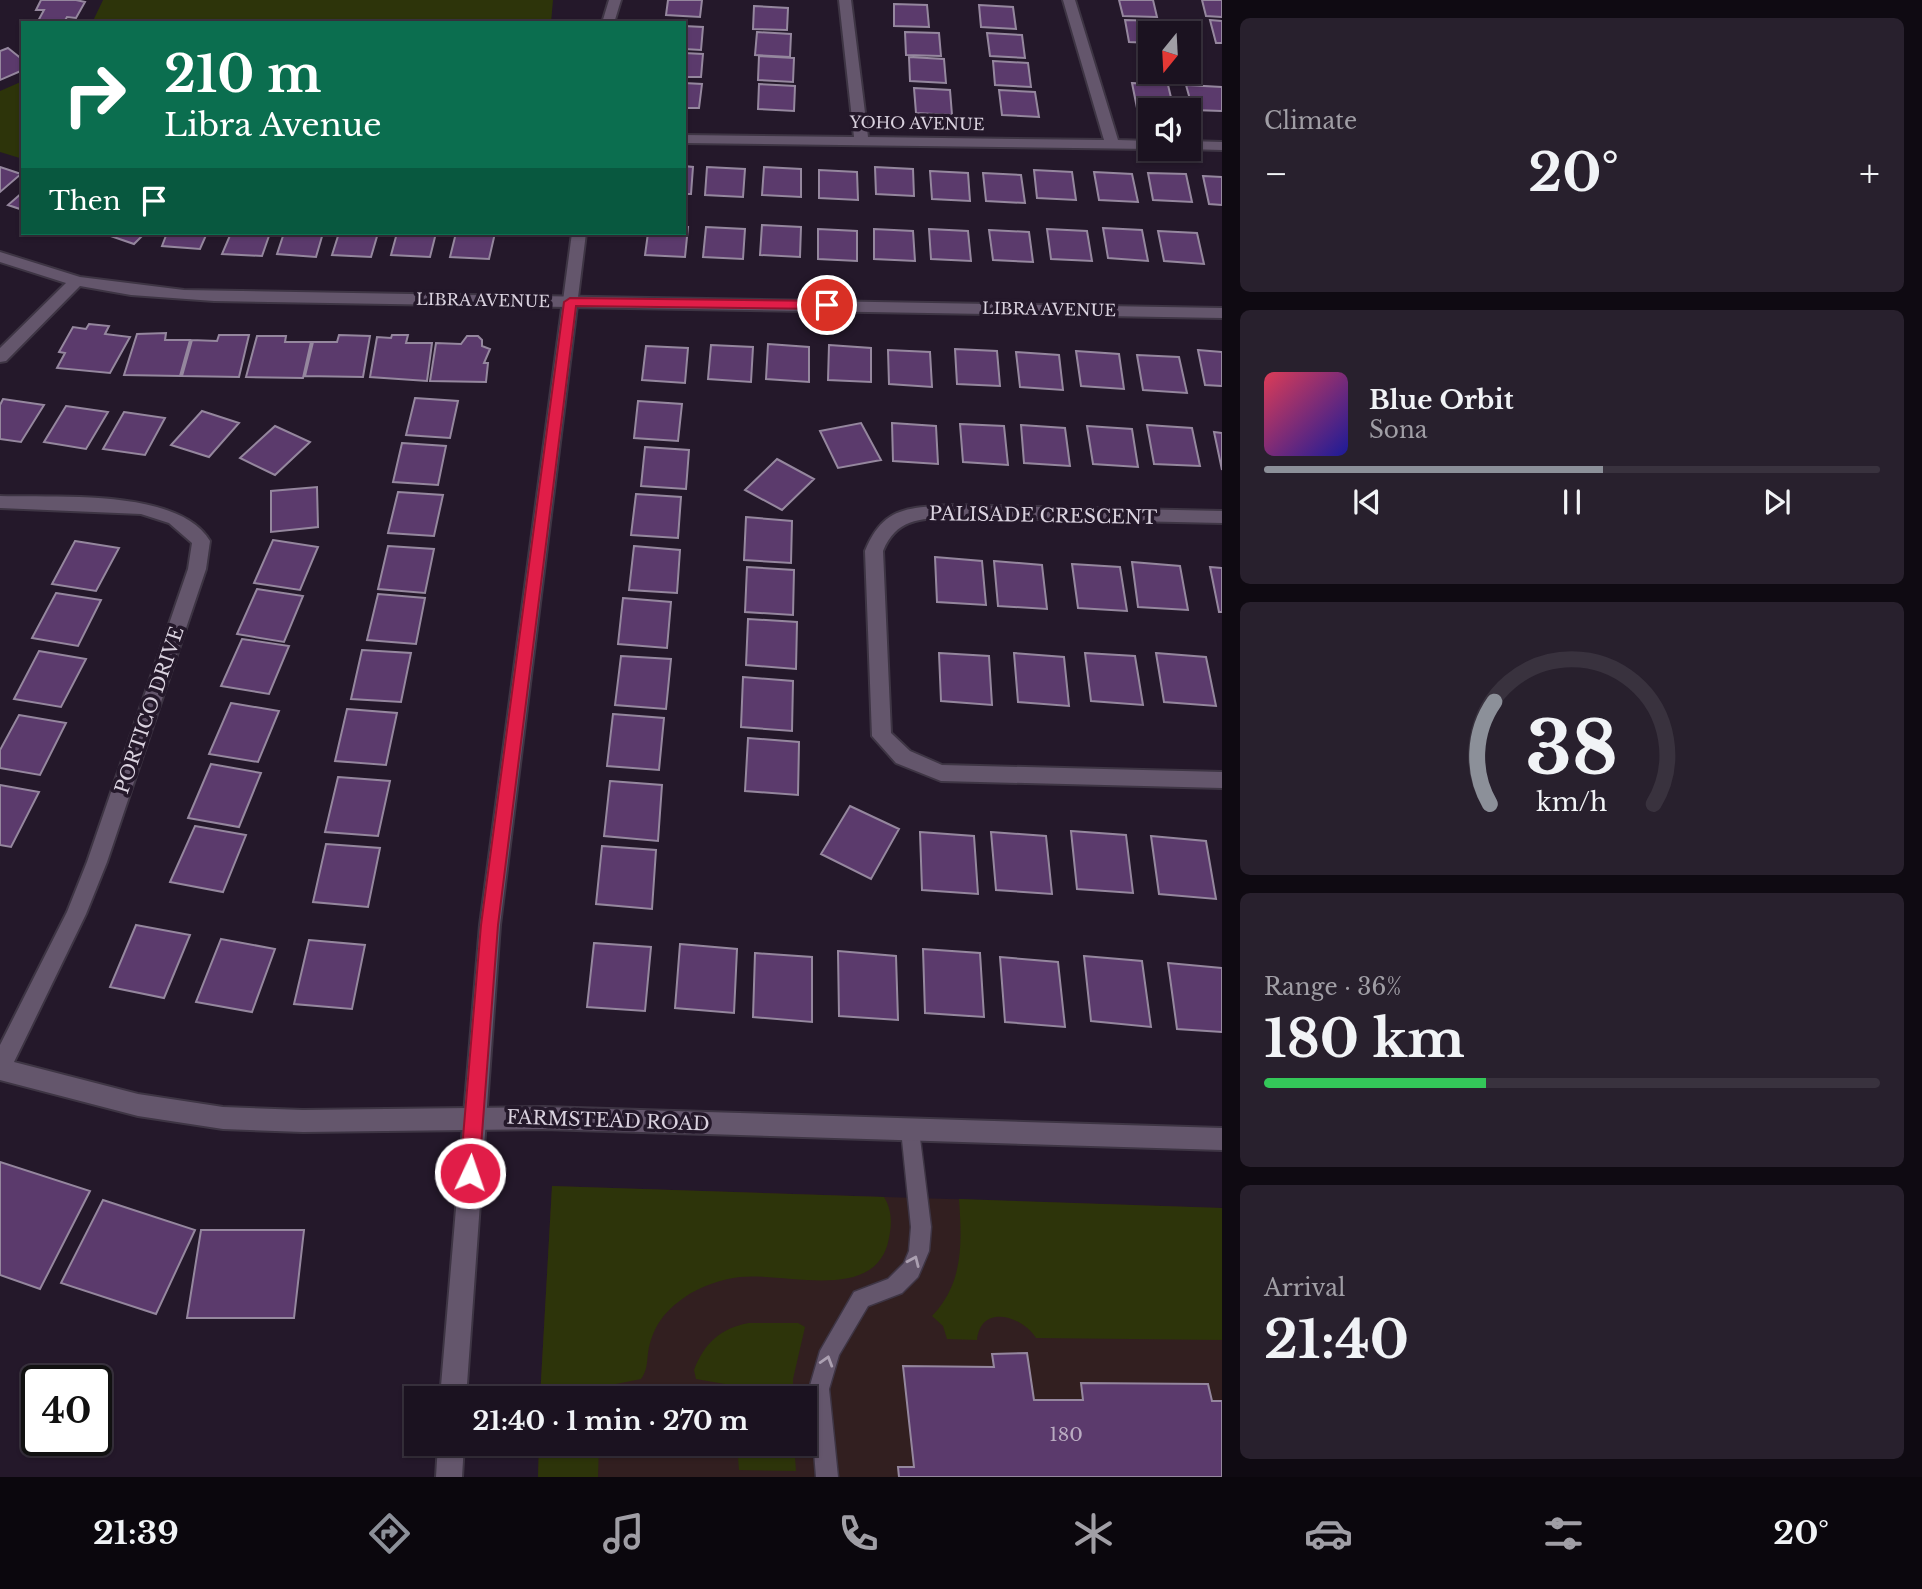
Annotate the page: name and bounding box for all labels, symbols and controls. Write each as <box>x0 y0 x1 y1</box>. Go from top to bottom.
north arrow <box>1138 21 1200 84</box>
map controls <box>1138 21 1201 161</box>
text: 210 m <box>164 44 322 105</box>
icon: right <box>49 49 140 140</box>
button: sound <box>1138 98 1201 161</box>
text: Libra Avenue <box>164 105 382 145</box>
text: Climate <box>1264 107 1357 135</box>
street label: YOHO AVENUE <box>848 112 985 134</box>
text: 20° <box>1528 141 1619 205</box>
text: − <box>1264 150 1288 197</box>
text: + <box>1859 150 1880 197</box>
icon: arrive <box>135 182 173 220</box>
text: Then <box>49 185 121 217</box>
pin <box>797 275 857 335</box>
icon: arrive <box>808 286 846 324</box>
street label: LIBRA AVENUE <box>416 289 550 311</box>
street label: LIBRA AVENUE <box>982 298 1116 320</box>
text: Blue Orbit <box>1369 384 1514 416</box>
text: Sona <box>1369 416 1427 444</box>
icon: previous <box>1348 483 1386 521</box>
icon: pause <box>1553 483 1591 521</box>
icon: next <box>1758 483 1796 521</box>
street label: PALISADE CRESCENT <box>929 502 1157 529</box>
street label: PORTICO DRIVE <box>110 624 189 797</box>
text: 38 <box>1526 704 1618 795</box>
text: km/h <box>1537 787 1607 818</box>
text: Range · 36% <box>1264 973 1402 1001</box>
text: 180 km <box>1264 1007 1465 1071</box>
street label: FARMSTEAD ROAD <box>506 1105 710 1136</box>
position arrow <box>433 1136 507 1210</box>
one-way arrow <box>906 1256 920 1268</box>
text: Arrival <box>1264 1274 1345 1302</box>
text: 21:40 <box>1264 1308 1409 1372</box>
one-way arrow <box>818 1356 833 1368</box>
speed limit sign: 40 <box>21 1365 112 1456</box>
text: 21:40 · 1 min · 270 m <box>473 1405 748 1437</box>
house number: 180 <box>1049 1423 1083 1446</box>
icon: directions <box>365 1509 414 1558</box>
icon: music <box>599 1509 648 1558</box>
icon: phone <box>834 1509 883 1558</box>
icon: climate <box>1069 1509 1118 1558</box>
icon: car <box>1304 1509 1353 1558</box>
icon: filters <box>1539 1509 1588 1558</box>
text: 21:39 <box>93 1513 179 1553</box>
text: 20° <box>1773 1513 1829 1553</box>

